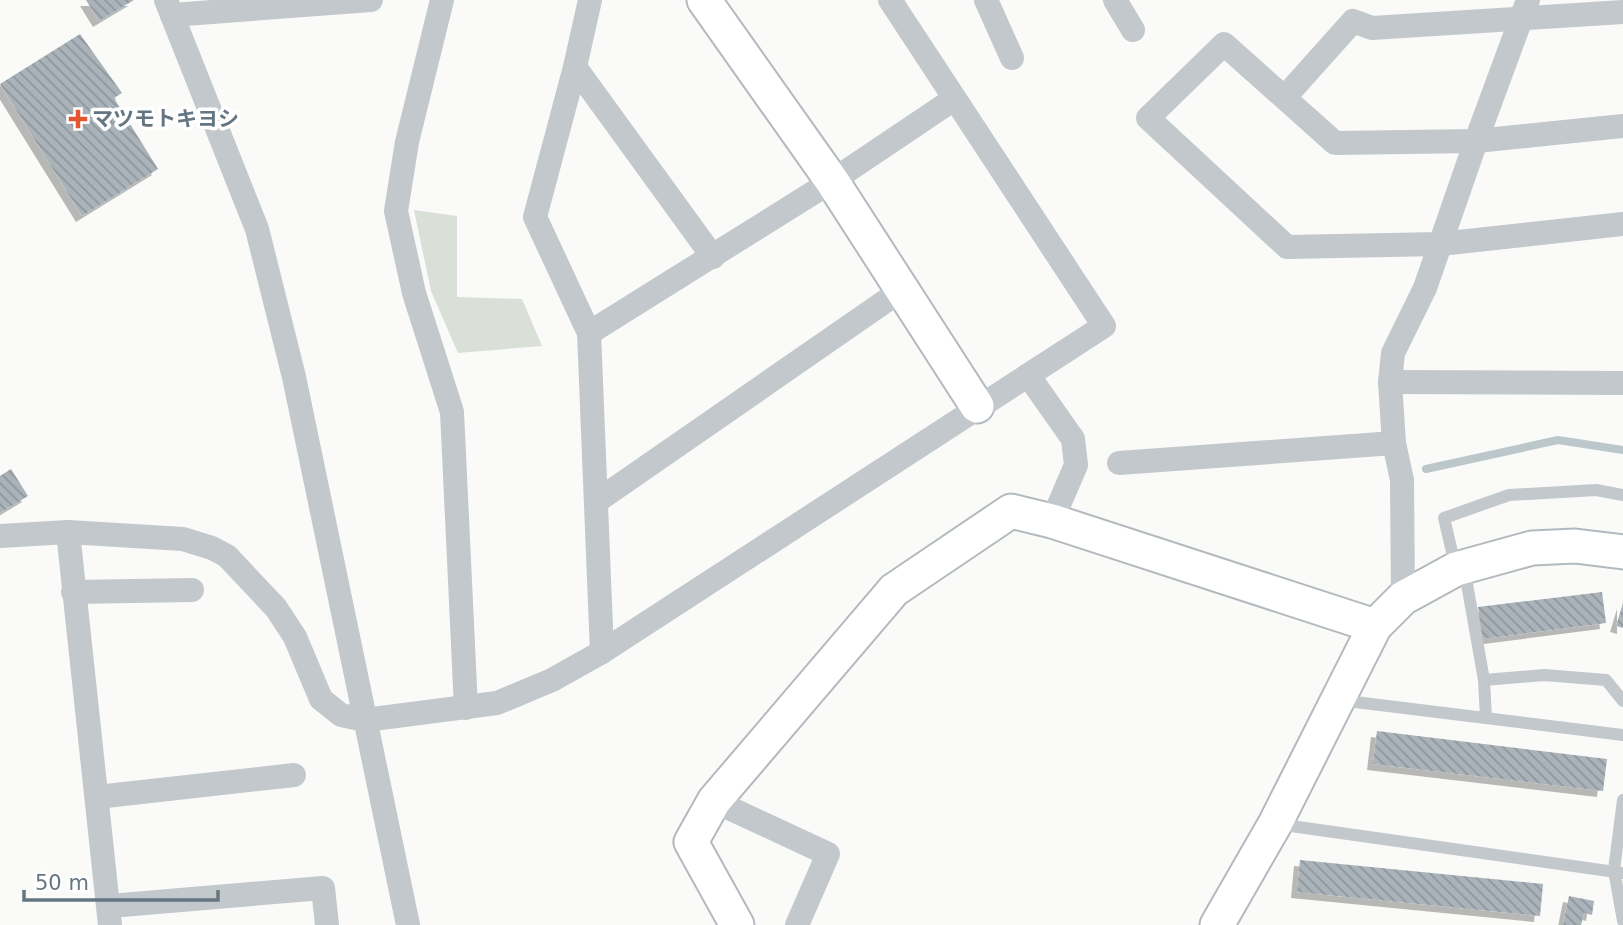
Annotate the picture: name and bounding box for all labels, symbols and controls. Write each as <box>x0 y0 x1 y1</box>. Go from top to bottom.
place label: マツモトキヨシ <box>92 107 239 131</box>
marker: マツモトキヨシ <box>70 111 86 127</box>
scale bar <box>24 858 219 902</box>
text: 50 m <box>35 871 89 895</box>

